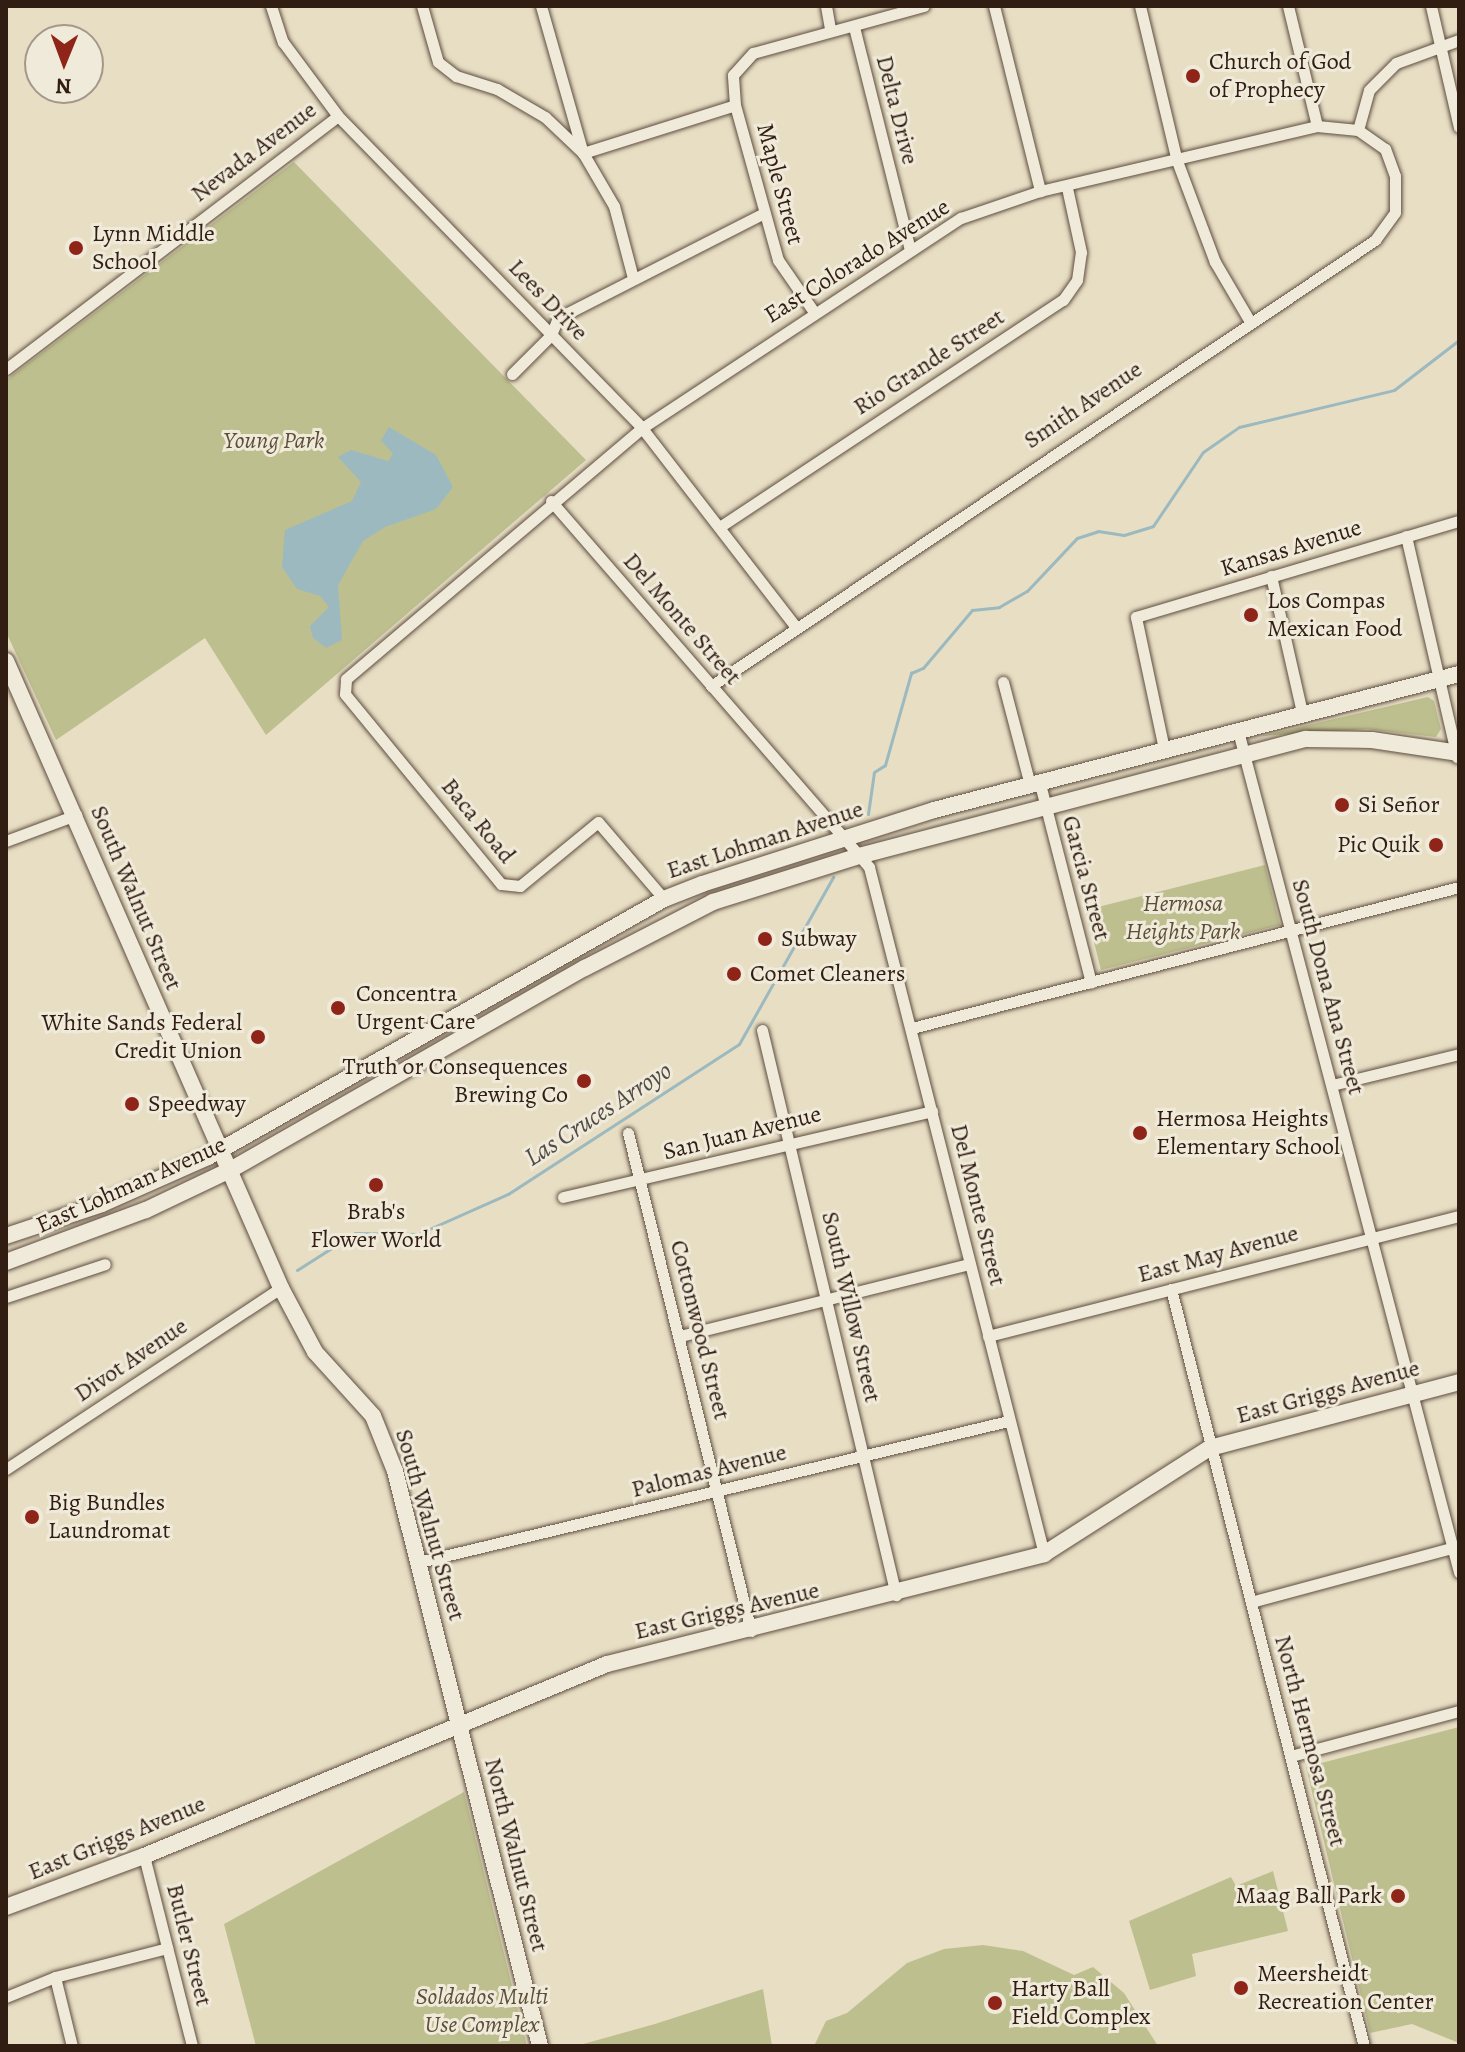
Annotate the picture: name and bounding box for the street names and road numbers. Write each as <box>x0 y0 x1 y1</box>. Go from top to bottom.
street label: Delta Drive <box>870 53 924 167</box>
street label: Nevada Avenue <box>186 96 322 208</box>
street label: Maple Street <box>750 120 810 248</box>
street label: East Colorado Avenue <box>759 192 955 330</box>
street label: Lees Drive <box>502 253 594 347</box>
street label: Rio Grande Street <box>848 303 1010 421</box>
street label: Smith Avenue <box>1019 355 1147 455</box>
street label: Kansas Avenue <box>1217 513 1365 583</box>
street label: Del Monte Street <box>617 547 747 691</box>
street label: Baca Road <box>435 773 521 869</box>
street label: East Lohman Avenue <box>663 795 867 885</box>
street label: South Walnut Street <box>84 801 188 995</box>
street label: Garcia Street <box>1056 813 1116 943</box>
street label: South Dona Ana Street <box>1285 876 1371 1098</box>
street label: San Juan Avenue <box>660 1099 824 1167</box>
street label: Del Monte Street <box>944 1121 1012 1289</box>
street label: East Lohman Avenue <box>32 1130 230 1240</box>
street label: South Willow Street <box>815 1209 887 1405</box>
street label: East May Avenue <box>1135 1219 1301 1289</box>
street label: Cottonwood Street <box>664 1237 736 1423</box>
street label: Divot Avenue <box>69 1312 193 1408</box>
street label: East Griggs Avenue <box>1233 1354 1423 1430</box>
street label: South Walnut Street <box>389 1426 471 1624</box>
street label: Palomas Avenue <box>628 1438 790 1504</box>
street label: East Griggs Avenue <box>632 1576 822 1646</box>
street label: North Hermosa Street <box>1268 1632 1352 1850</box>
street label: North Walnut Street <box>478 1755 554 1955</box>
street label: East Griggs Avenue <box>24 1789 210 1887</box>
street label: Butler Street <box>160 1881 218 2009</box>

